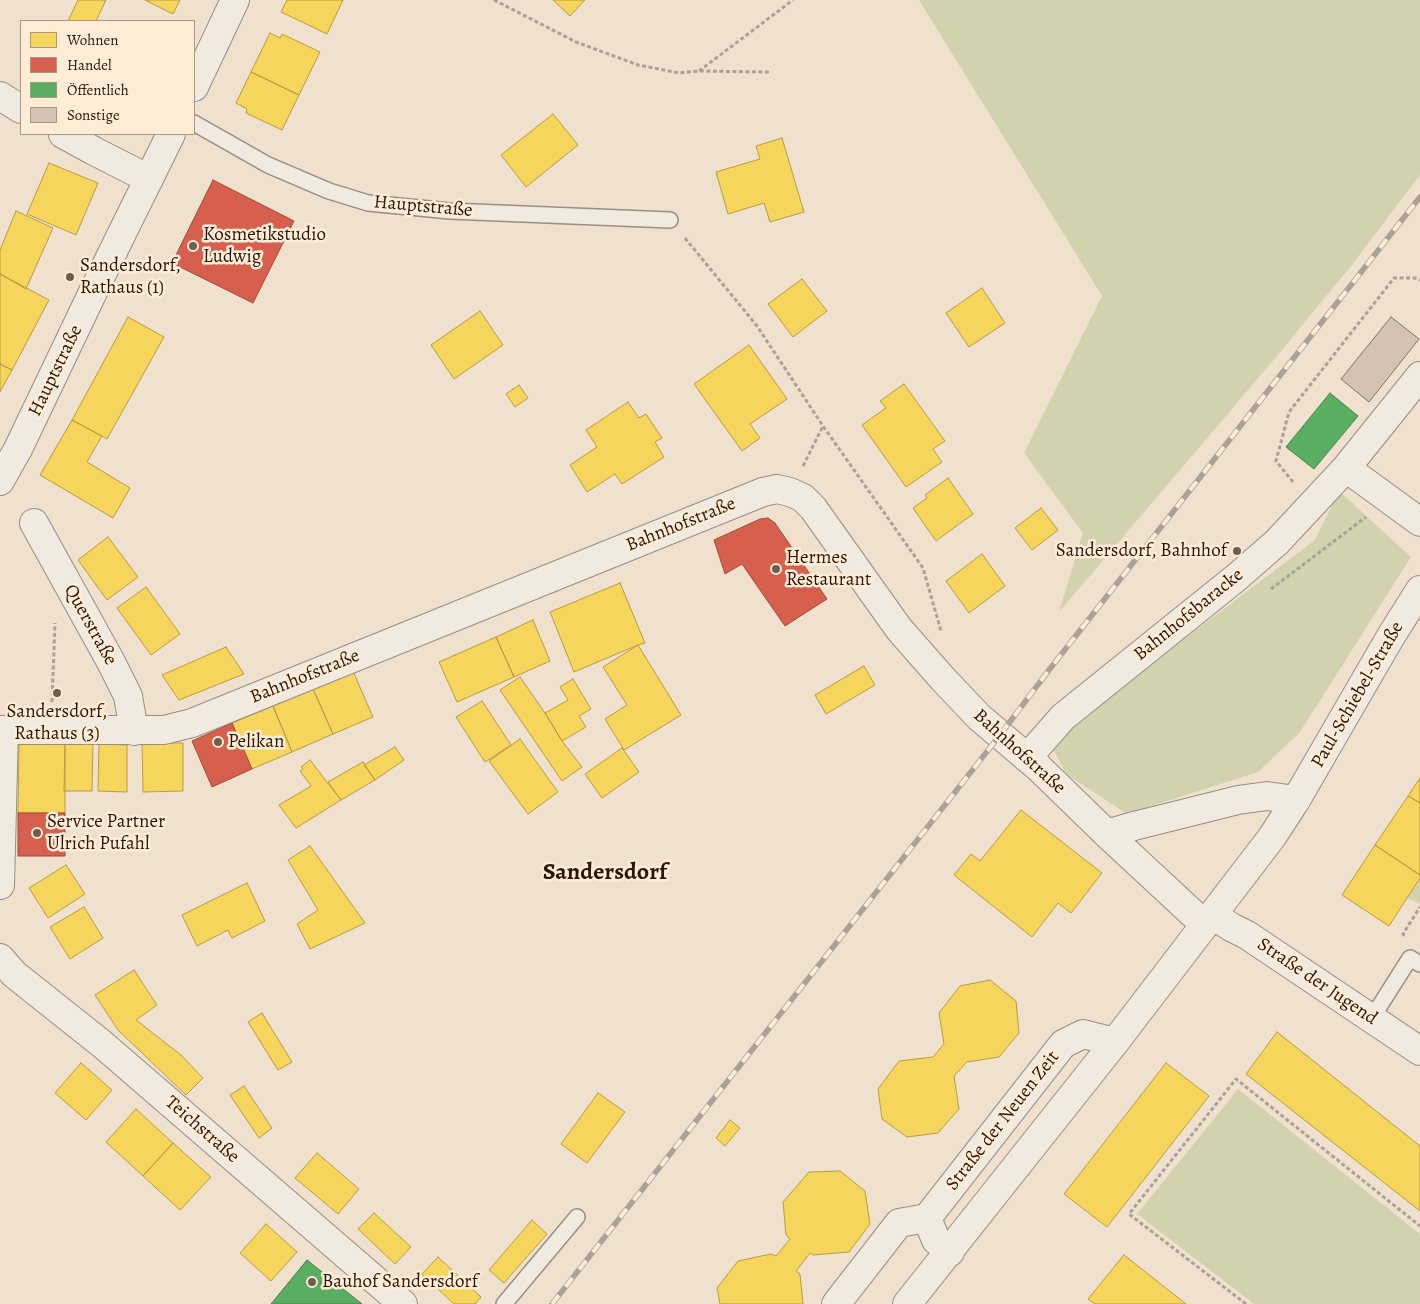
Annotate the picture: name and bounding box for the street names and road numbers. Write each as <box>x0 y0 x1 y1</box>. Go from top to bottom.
street label: Hauptstraße <box>373 191 473 223</box>
street label: Hauptstraße <box>24 322 88 420</box>
street label: Bahnhofstraße <box>623 493 739 557</box>
street label: Bahnhofsbaracke <box>1130 564 1248 666</box>
street label: Querstraße <box>58 581 122 669</box>
street label: Paul-Schiebel-Straße <box>1307 618 1409 772</box>
street label: Bahnhofstraße <box>247 645 363 709</box>
street label: Bahnhofstraße <box>968 705 1070 799</box>
street label: Straße der Jugend <box>1253 933 1381 1031</box>
street label: Straße der Neuen Zeit <box>941 1047 1065 1195</box>
street label: Teichstraße <box>160 1092 244 1168</box>

